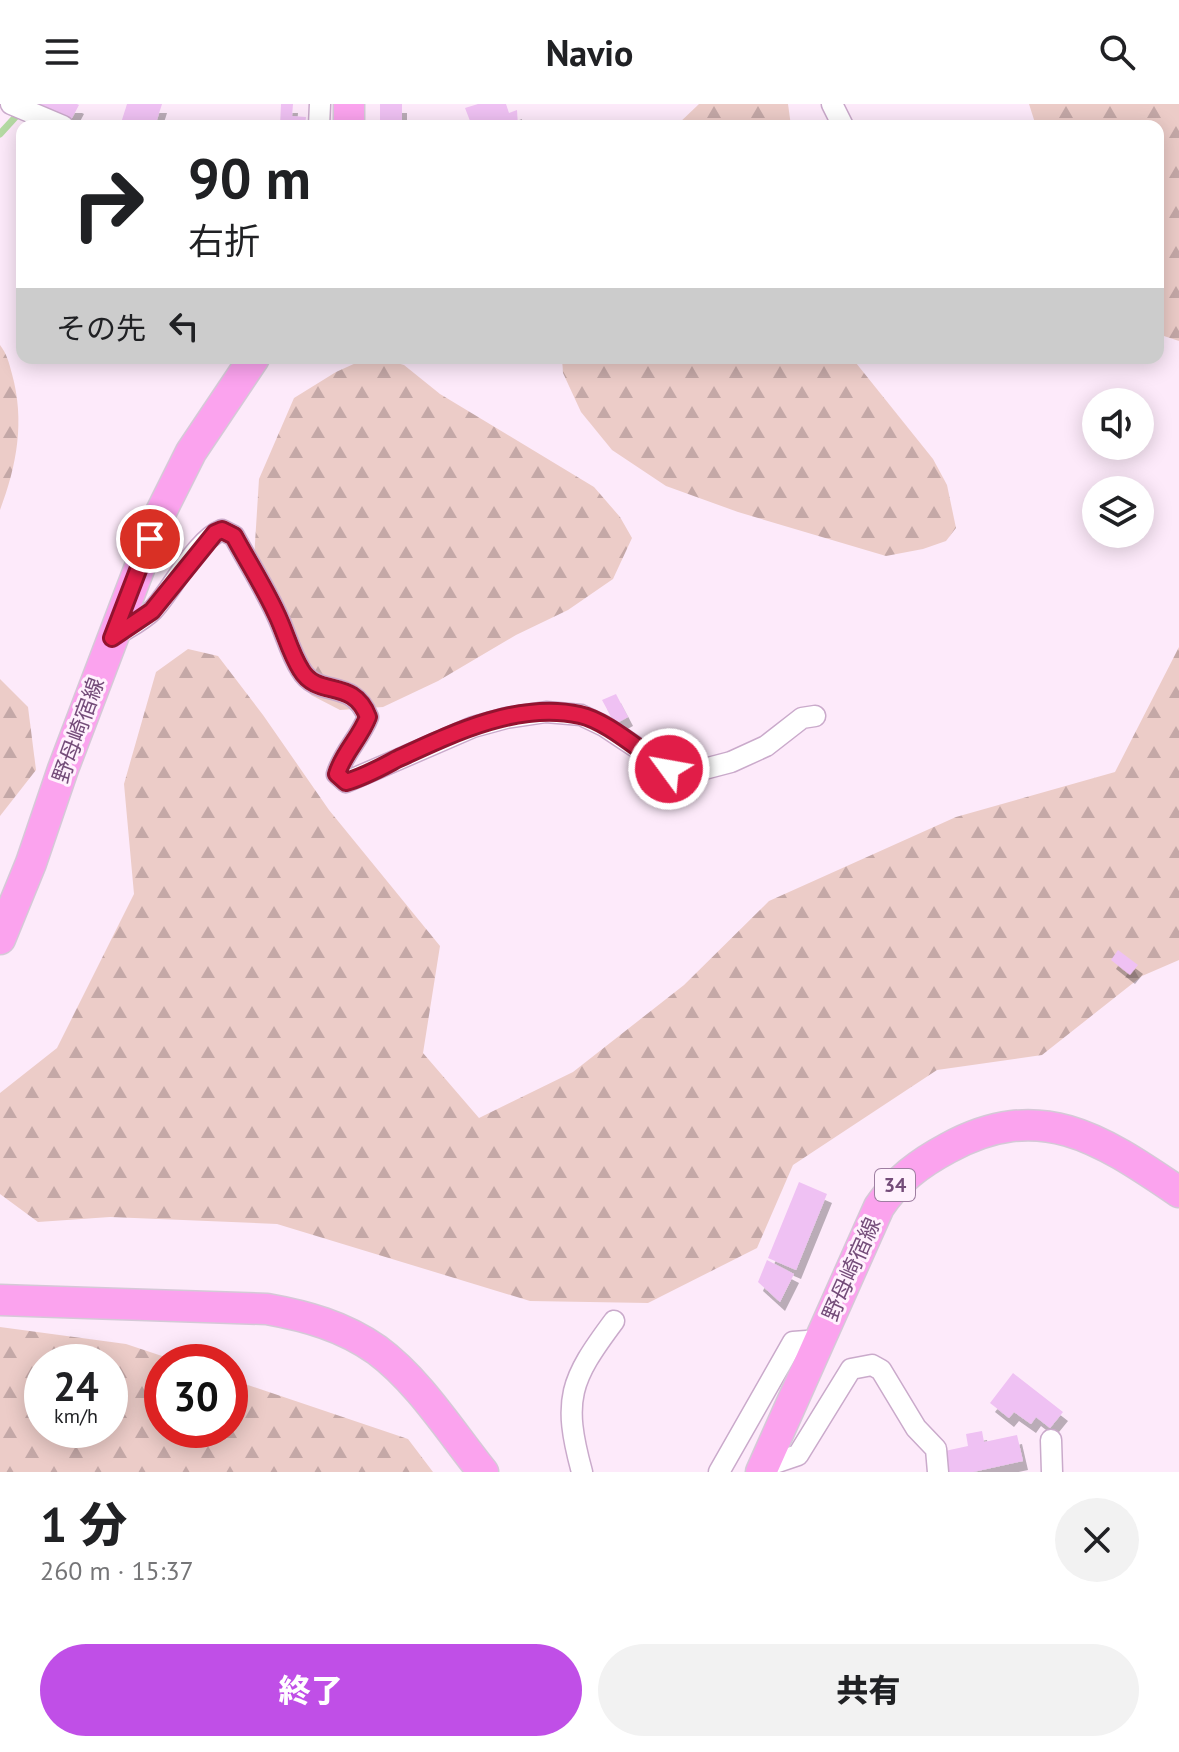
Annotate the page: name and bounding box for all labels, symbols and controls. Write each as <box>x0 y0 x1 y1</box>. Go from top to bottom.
text: Navio <box>546 29 633 76</box>
icon: menu <box>40 30 84 74</box>
icon: search <box>1095 30 1139 74</box>
text: 90 m <box>188 142 311 214</box>
icon: right <box>56 152 160 256</box>
text: 右折 <box>188 217 260 264</box>
icon: left <box>162 304 206 348</box>
text: その先 <box>56 308 146 347</box>
map controls <box>1082 388 1154 548</box>
button: sound <box>1082 388 1154 460</box>
button: layers <box>1082 476 1154 548</box>
pin <box>116 505 184 573</box>
icon: arrive <box>128 517 172 561</box>
street label: 野母崎宿線 <box>46 674 110 786</box>
position arrow <box>627 727 711 811</box>
road number: 34 <box>875 1169 915 1201</box>
street label: 野母崎宿線 <box>816 1213 886 1325</box>
speed limit sign: 30 <box>144 1344 248 1448</box>
text: 24 <box>53 1360 99 1412</box>
text: km/h <box>54 1403 98 1429</box>
text: 1 分 <box>40 1493 127 1555</box>
button: close <box>1055 1498 1139 1582</box>
text: 260 m · 15:37 <box>40 1554 194 1587</box>
button: 終了 <box>40 1644 582 1736</box>
button: 共有 <box>598 1644 1139 1736</box>

